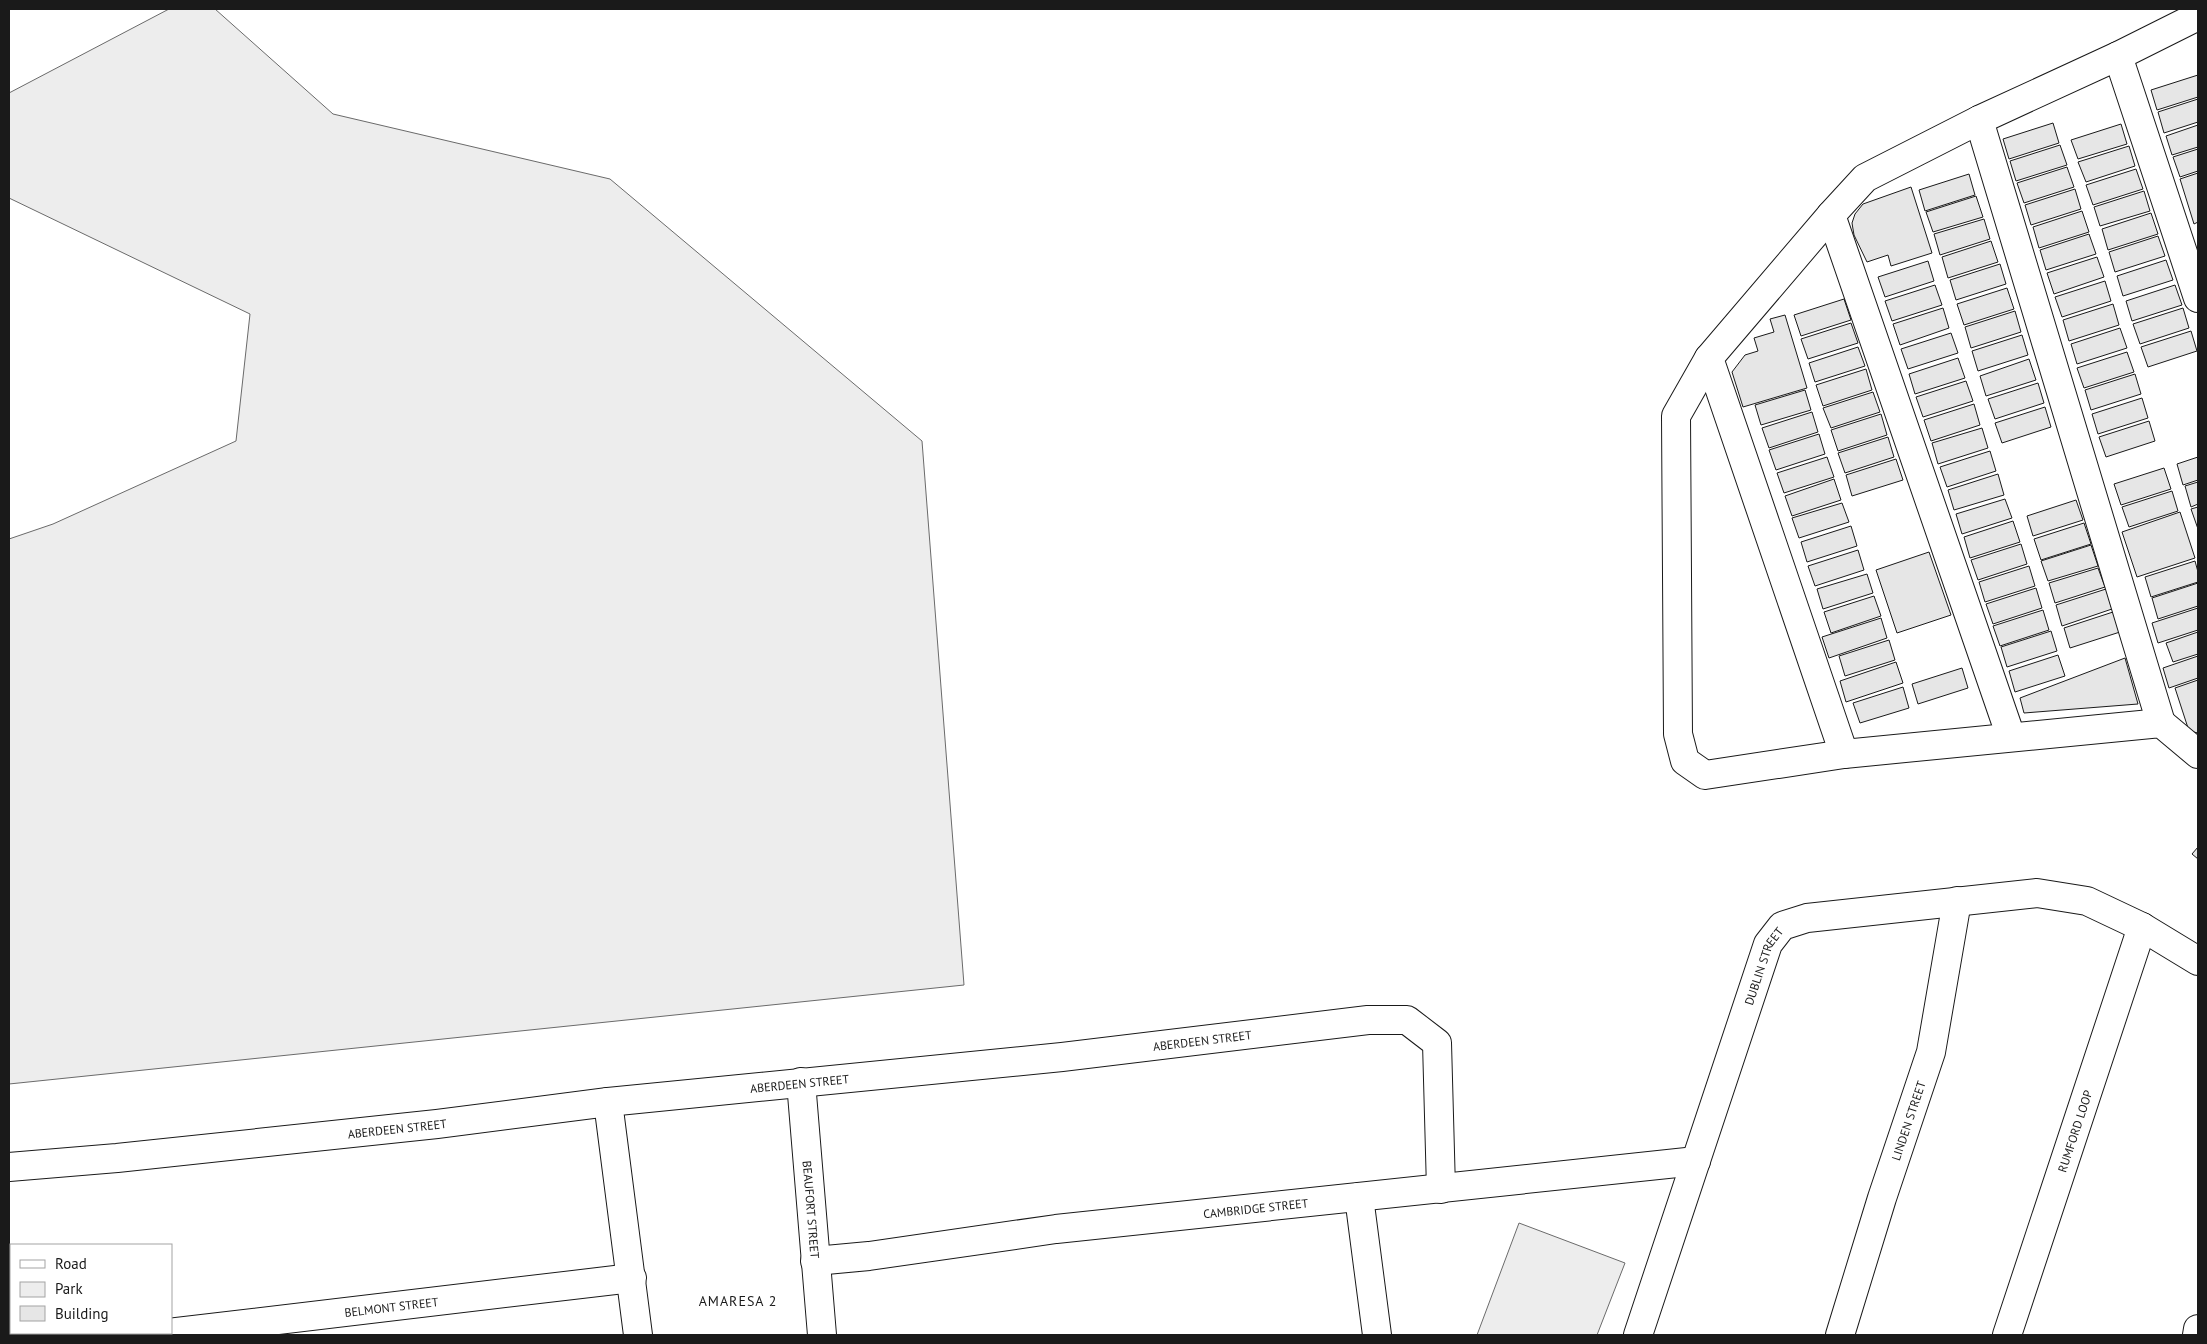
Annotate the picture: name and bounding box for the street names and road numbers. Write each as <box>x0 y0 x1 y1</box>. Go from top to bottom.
street label: DUBLIN STREET <box>1741 924 1786 1007</box>
street label: ABERDEEN STREET <box>1152 1027 1253 1053</box>
street label: ABERDEEN STREET <box>749 1071 850 1095</box>
street label: LINDEN STREET <box>1888 1078 1928 1162</box>
street label: RUMFORD LOOP <box>2054 1088 2095 1174</box>
street label: ABERDEEN STREET <box>347 1115 448 1141</box>
street label: BEAUFORT STREET <box>800 1160 823 1259</box>
street label: CAMBRIDGE STREET <box>1203 1195 1309 1221</box>
street label: BELMONT STREET <box>343 1293 440 1320</box>

